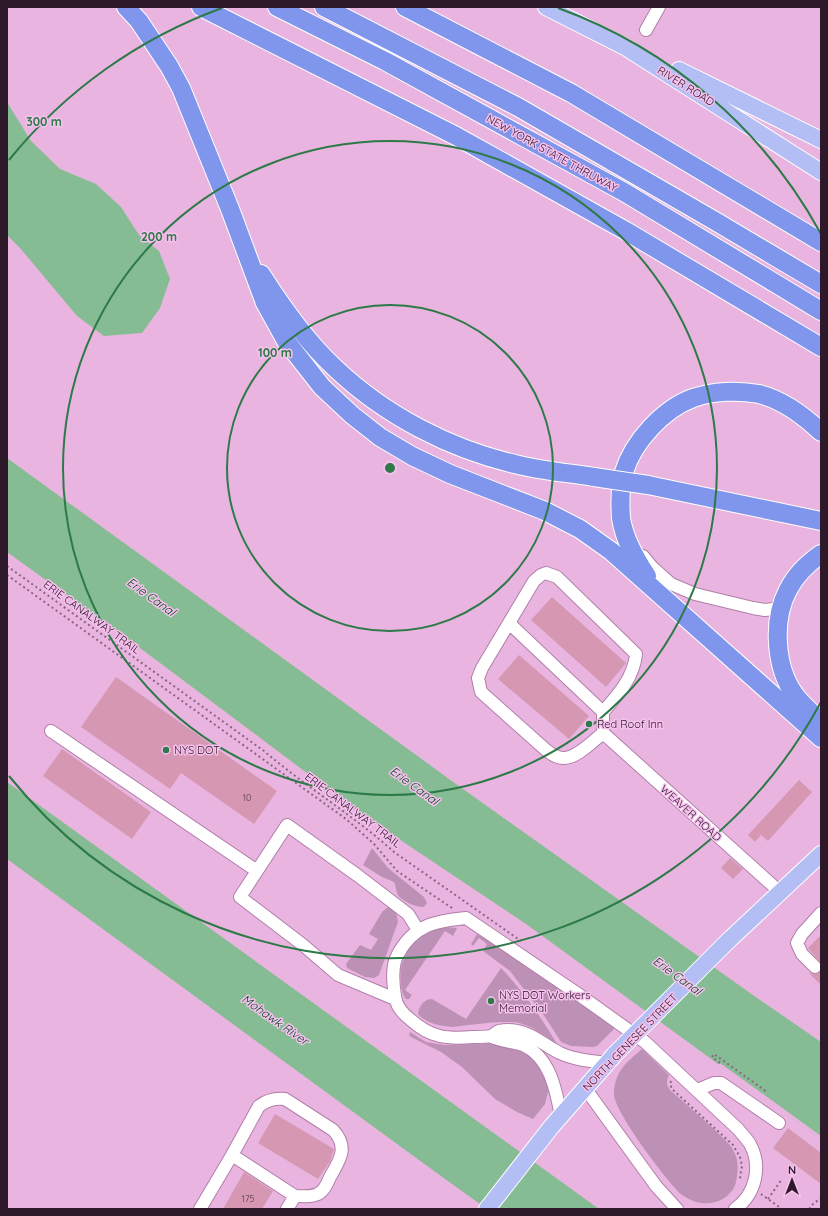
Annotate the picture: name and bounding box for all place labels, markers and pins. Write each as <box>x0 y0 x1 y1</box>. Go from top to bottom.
centre of rings <box>383 461 397 475</box>
place label: Red Roof Inn <box>597 717 663 731</box>
marker: Red Roof Inn <box>584 719 594 729</box>
place label: NYS DOT <box>174 743 220 757</box>
marker: NYS DOT <box>161 745 171 755</box>
place label: NYS DOT Workers Memorial <box>499 988 590 1015</box>
marker: NYS DOT Workers Memorial <box>486 996 496 1006</box>

